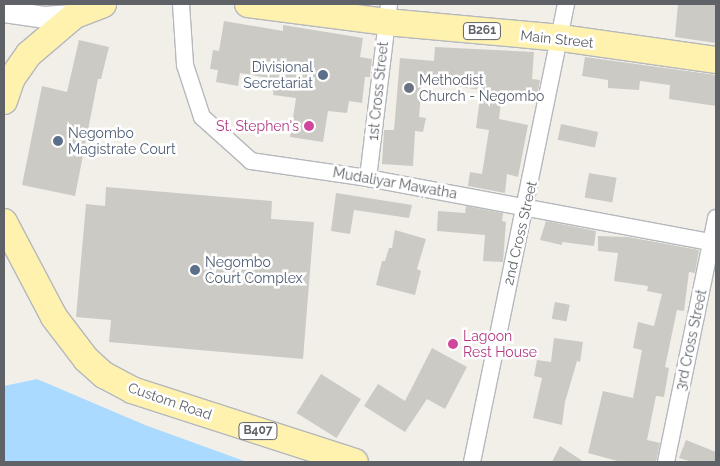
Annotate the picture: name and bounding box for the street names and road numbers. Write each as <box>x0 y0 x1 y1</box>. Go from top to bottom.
road number: B261 <box>462 22 502 40</box>
street label: Main Street <box>520 27 594 51</box>
street label: 1st Cross Street <box>364 41 392 141</box>
street label: Mudaliyar Mawatha <box>331 164 459 202</box>
street label: 2nd Cross Street <box>500 179 540 287</box>
street label: 3rd Cross Street <box>672 288 710 392</box>
street label: Custom Road <box>126 379 214 423</box>
road number: B407 <box>238 422 278 441</box>

